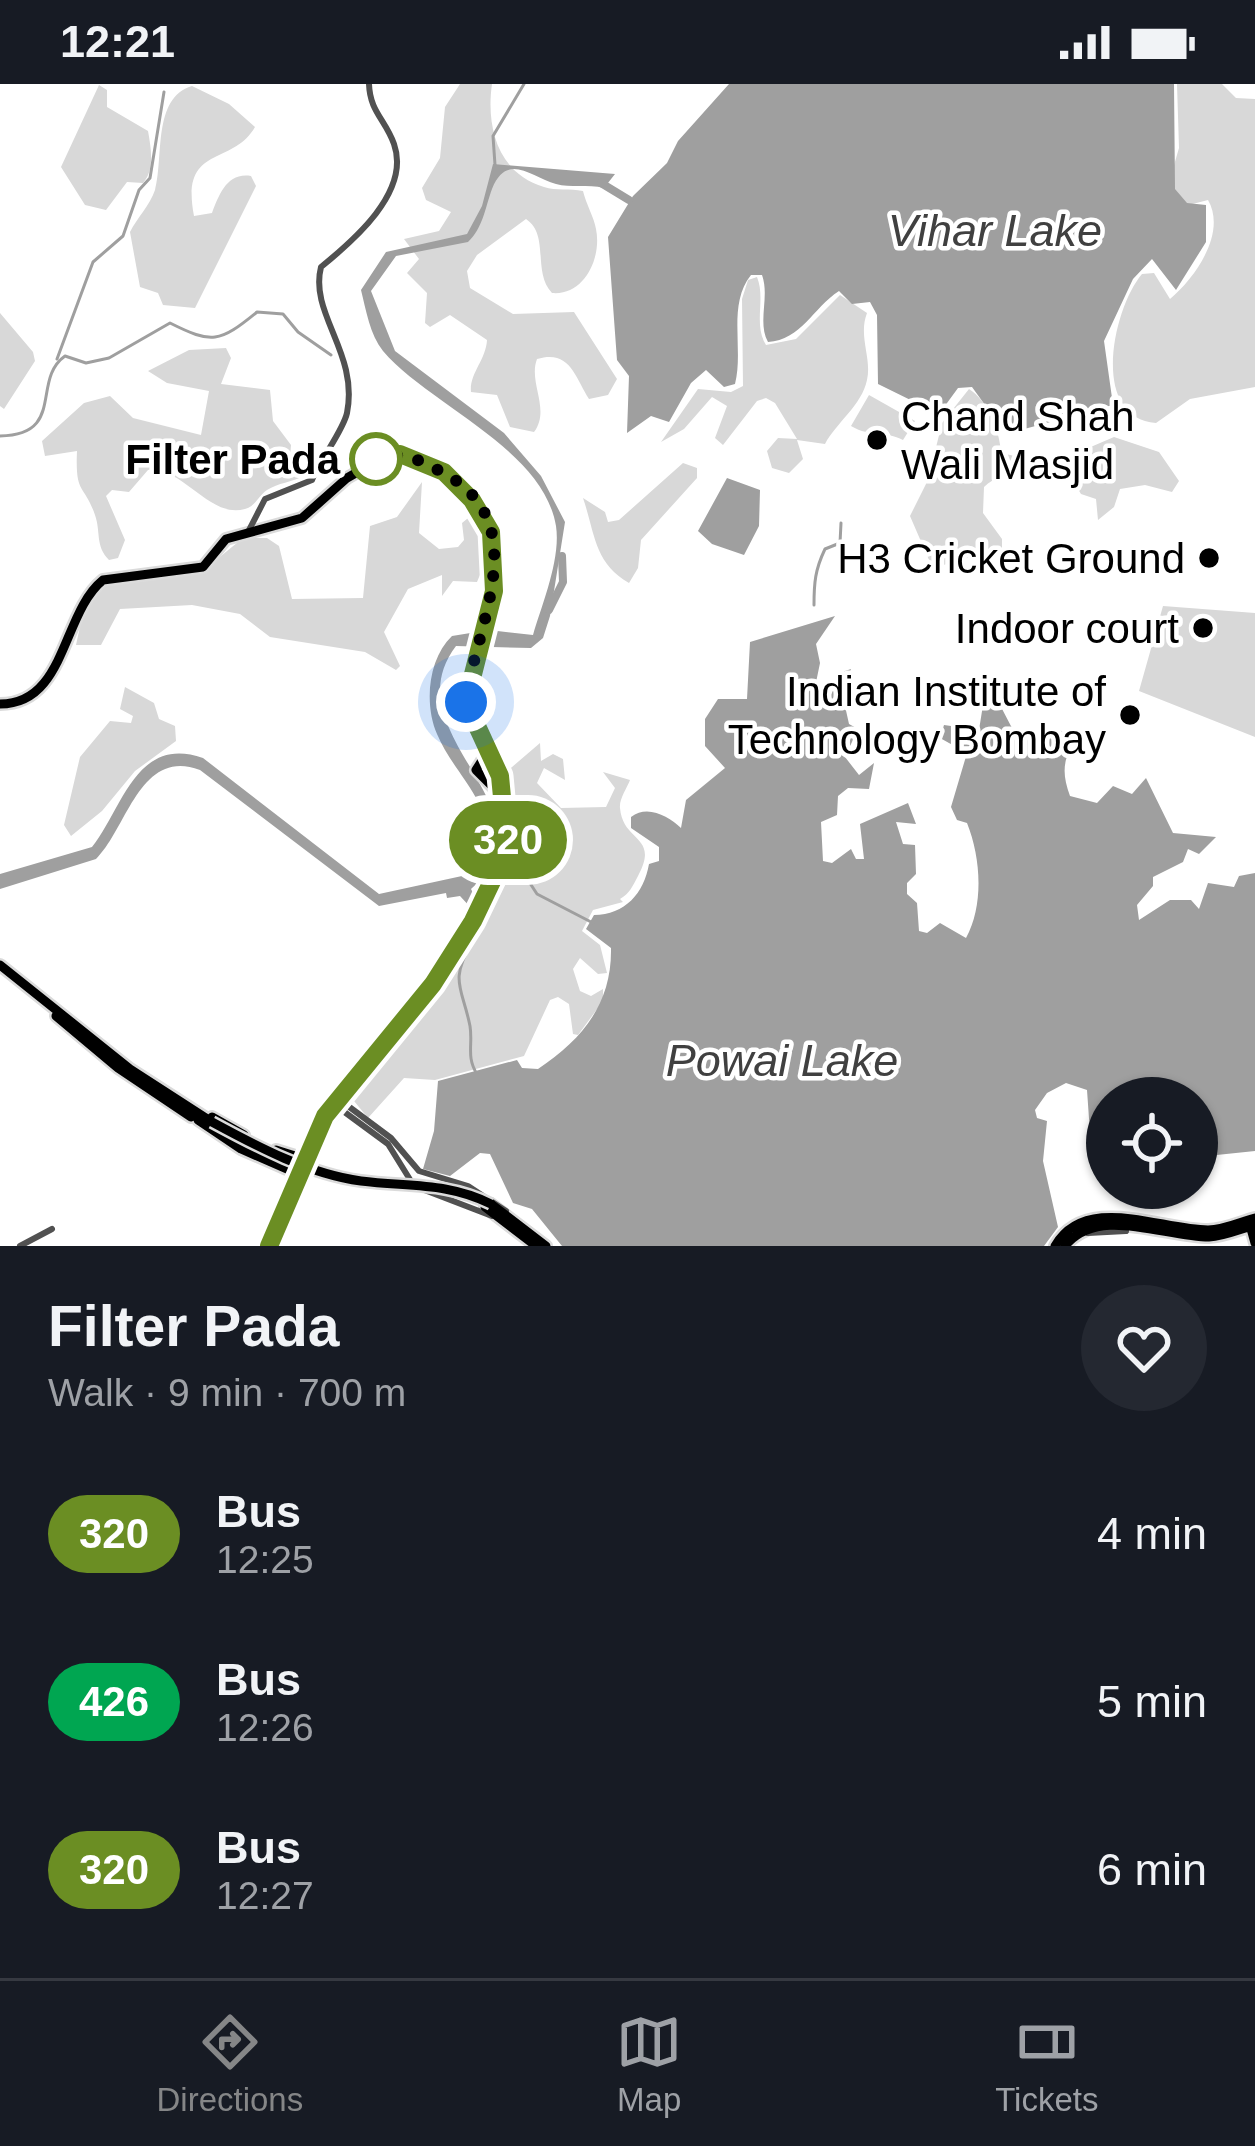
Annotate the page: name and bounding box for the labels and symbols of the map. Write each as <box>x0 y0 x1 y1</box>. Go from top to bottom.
water label: Vihar Lake <box>888 205 1102 256</box>
place label: Chand Shah Wali Masjid <box>901 393 1135 488</box>
marker: Chand Shah Wali Masjid <box>864 427 890 453</box>
marker: Filter Pada <box>351 434 401 484</box>
place label: Filter Pada <box>125 436 341 483</box>
place label: H3 Cricket Ground <box>837 535 1185 582</box>
marker: H3 Cricket Ground <box>1196 545 1222 571</box>
place label: Indoor court <box>955 605 1179 652</box>
marker: Indoor court <box>1190 615 1216 641</box>
place label: Indian Institute of Technology Bombay <box>728 668 1106 763</box>
your location <box>436 672 496 732</box>
marker: Indian Institute of Technology Bombay <box>1117 702 1143 728</box>
line badge: 320 <box>439 801 577 879</box>
water label: Powai Lake <box>666 1035 898 1086</box>

